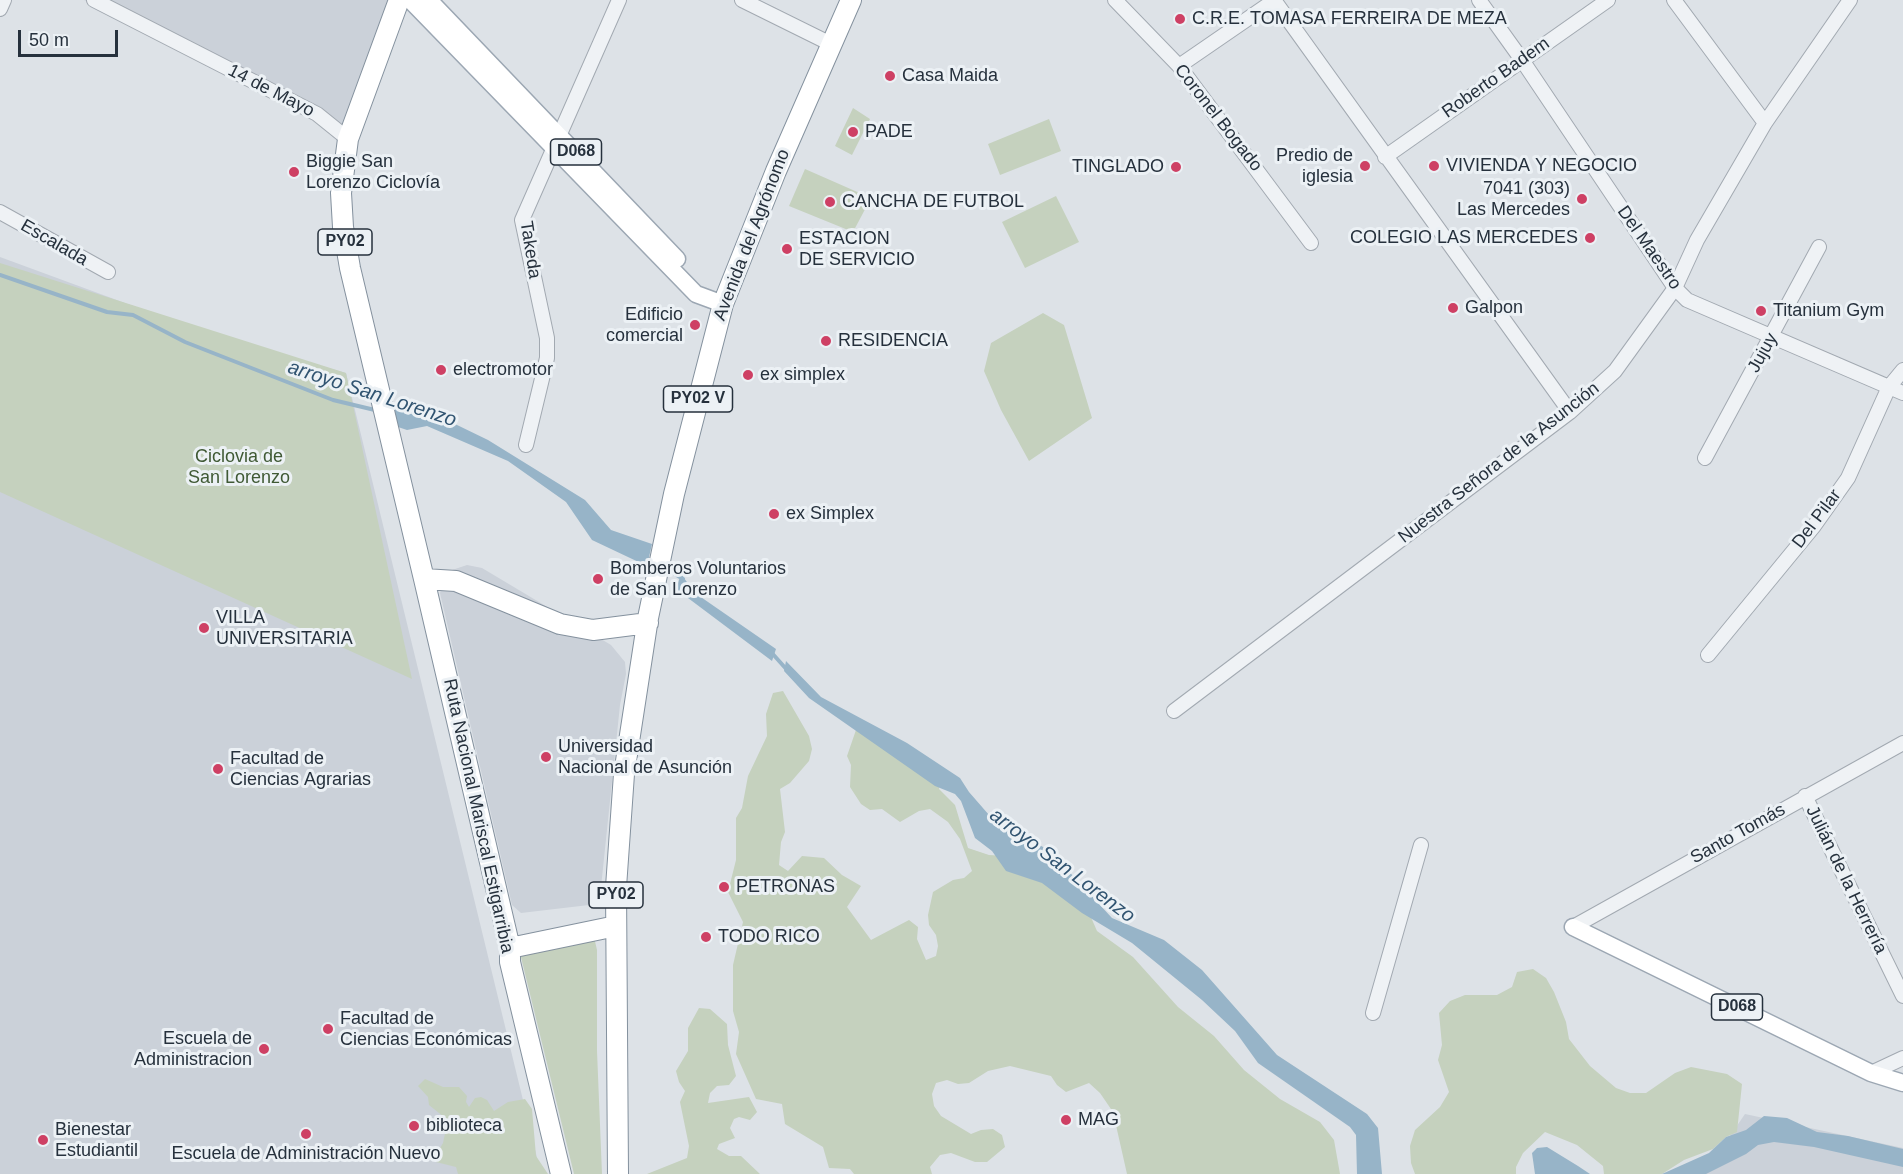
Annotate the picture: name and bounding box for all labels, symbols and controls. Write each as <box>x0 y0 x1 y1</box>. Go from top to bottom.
place label: C.R.E. TOMASA FERREIRA DE MEZA <box>1192 8 1507 30</box>
marker: C.R.E. TOMASA FERREIRA DE MEZA <box>1173 12 1187 26</box>
scale bar <box>21 18 122 56</box>
text: 50 m <box>29 30 69 50</box>
street label: Roberto Badem <box>1438 33 1554 123</box>
street label: 14 de Mayo <box>224 60 318 122</box>
street label: Coronel Bogado <box>1169 60 1267 176</box>
place label: Casa Maida <box>902 65 998 87</box>
marker: Casa Maida <box>883 69 897 83</box>
place label: PADE <box>865 121 913 143</box>
marker: PADE <box>846 125 860 139</box>
road number: D068 <box>550 139 602 165</box>
place label: Predio de iglesia <box>1276 145 1353 188</box>
street label: Avenida del Agrónomo <box>709 146 795 324</box>
place label: Biggie San Lorenzo Ciclovía <box>306 151 440 194</box>
place label: VIVIENDA Y NEGOCIO <box>1446 155 1637 177</box>
place label: TINGLADO <box>1072 156 1164 178</box>
marker: Predio de iglesia <box>1358 159 1372 173</box>
marker: VIVIENDA Y NEGOCIO <box>1427 159 1441 173</box>
marker: TINGLADO <box>1169 160 1183 174</box>
marker: Biggie San Lorenzo Ciclovía <box>287 165 301 179</box>
place label: 7041 (303) Las Mercedes <box>1457 178 1570 220</box>
place label: CANCHA DE FUTBOL <box>842 191 1024 213</box>
marker: 7041 (303) Las Mercedes <box>1575 192 1589 206</box>
marker: CANCHA DE FUTBOL <box>823 195 837 209</box>
street label: Del Maestro <box>1612 202 1686 294</box>
street label: Escalada <box>17 215 91 271</box>
street label: Takeda <box>515 220 545 280</box>
place label: COLEGIO LAS MERCEDES <box>1350 227 1578 249</box>
place label: ESTACION DE SERVICIO <box>799 228 915 270</box>
road number: PY02 <box>318 229 372 255</box>
marker: COLEGIO LAS MERCEDES <box>1583 231 1597 245</box>
marker: ESTACION DE SERVICIO <box>780 242 794 256</box>
place label: Galpon <box>1465 297 1523 319</box>
place label: Titanium Gym <box>1773 300 1884 322</box>
marker: Galpon <box>1446 301 1460 315</box>
place label: Edificio comercial <box>606 304 683 346</box>
marker: Titanium Gym <box>1754 304 1768 318</box>
marker: Edificio comercial <box>688 318 702 332</box>
street label: Jujuy <box>1743 329 1783 377</box>
place label: RESIDENCIA <box>838 330 948 352</box>
marker: RESIDENCIA <box>819 334 833 348</box>
water label: arroyo San Lorenzo <box>285 355 459 433</box>
place label: electromotor <box>453 359 553 381</box>
marker: electromotor <box>434 363 448 377</box>
place label: ex simplex <box>760 364 845 386</box>
marker: ex simplex <box>741 368 755 382</box>
street label: Nuestra Señora de la Asunción <box>1394 378 1604 548</box>
road number: PY02 V <box>664 386 732 412</box>
park label: Ciclovia de San Lorenzo <box>188 446 290 488</box>
street label: Del Pilar <box>1788 485 1846 553</box>
place label: ex Simplex <box>786 503 874 525</box>
marker: ex Simplex <box>767 507 781 521</box>
place label: Bomberos Voluntarios de San Lorenzo <box>610 558 786 600</box>
marker: Bomberos Voluntarios de San Lorenzo <box>591 572 605 586</box>
place label: VILLA UNIVERSITARIA <box>216 607 353 650</box>
marker: VILLA UNIVERSITARIA <box>197 621 211 635</box>
street label: Ruta Nacional Mariscal Estigarribia <box>438 677 518 955</box>
place label: Universidad Nacional de Asunción <box>558 736 732 778</box>
place label: Facultad de Ciencias Agrarias <box>230 748 371 790</box>
marker: Universidad Nacional de Asunción <box>539 750 553 764</box>
marker: Facultad de Ciencias Agrarias <box>211 762 225 776</box>
street label: Santo Tomás <box>1687 799 1789 869</box>
street label: Julián de la Herrería <box>1801 802 1891 958</box>
water label: arroyo San Lorenzo <box>985 804 1139 928</box>
place label: PETRONAS <box>736 876 835 898</box>
marker: PETRONAS <box>717 880 731 894</box>
road number: PY02 <box>589 882 643 908</box>
place label: TODO RICO <box>718 926 820 948</box>
marker: TODO RICO <box>699 930 713 944</box>
road number: D068 <box>1712 994 1762 1020</box>
place label: Facultad de Ciencias Económicas <box>340 1008 512 1050</box>
marker: Facultad de Ciencias Económicas <box>321 1022 335 1036</box>
place label: Escuela de Administracion <box>134 1028 252 1070</box>
marker: Escuela de Administracion <box>257 1042 271 1056</box>
place label: MAG <box>1078 1109 1119 1131</box>
marker: MAG <box>1059 1113 1073 1127</box>
place label: biblioteca <box>426 1115 502 1137</box>
place label: Bienestar Estudiantil <box>55 1119 138 1162</box>
marker: biblioteca <box>407 1119 421 1133</box>
marker: Escuela de Administración Nuevo <box>299 1127 313 1141</box>
marker: Bienestar Estudiantil <box>36 1133 50 1147</box>
place label: Escuela de Administración Nuevo <box>171 1143 441 1165</box>

